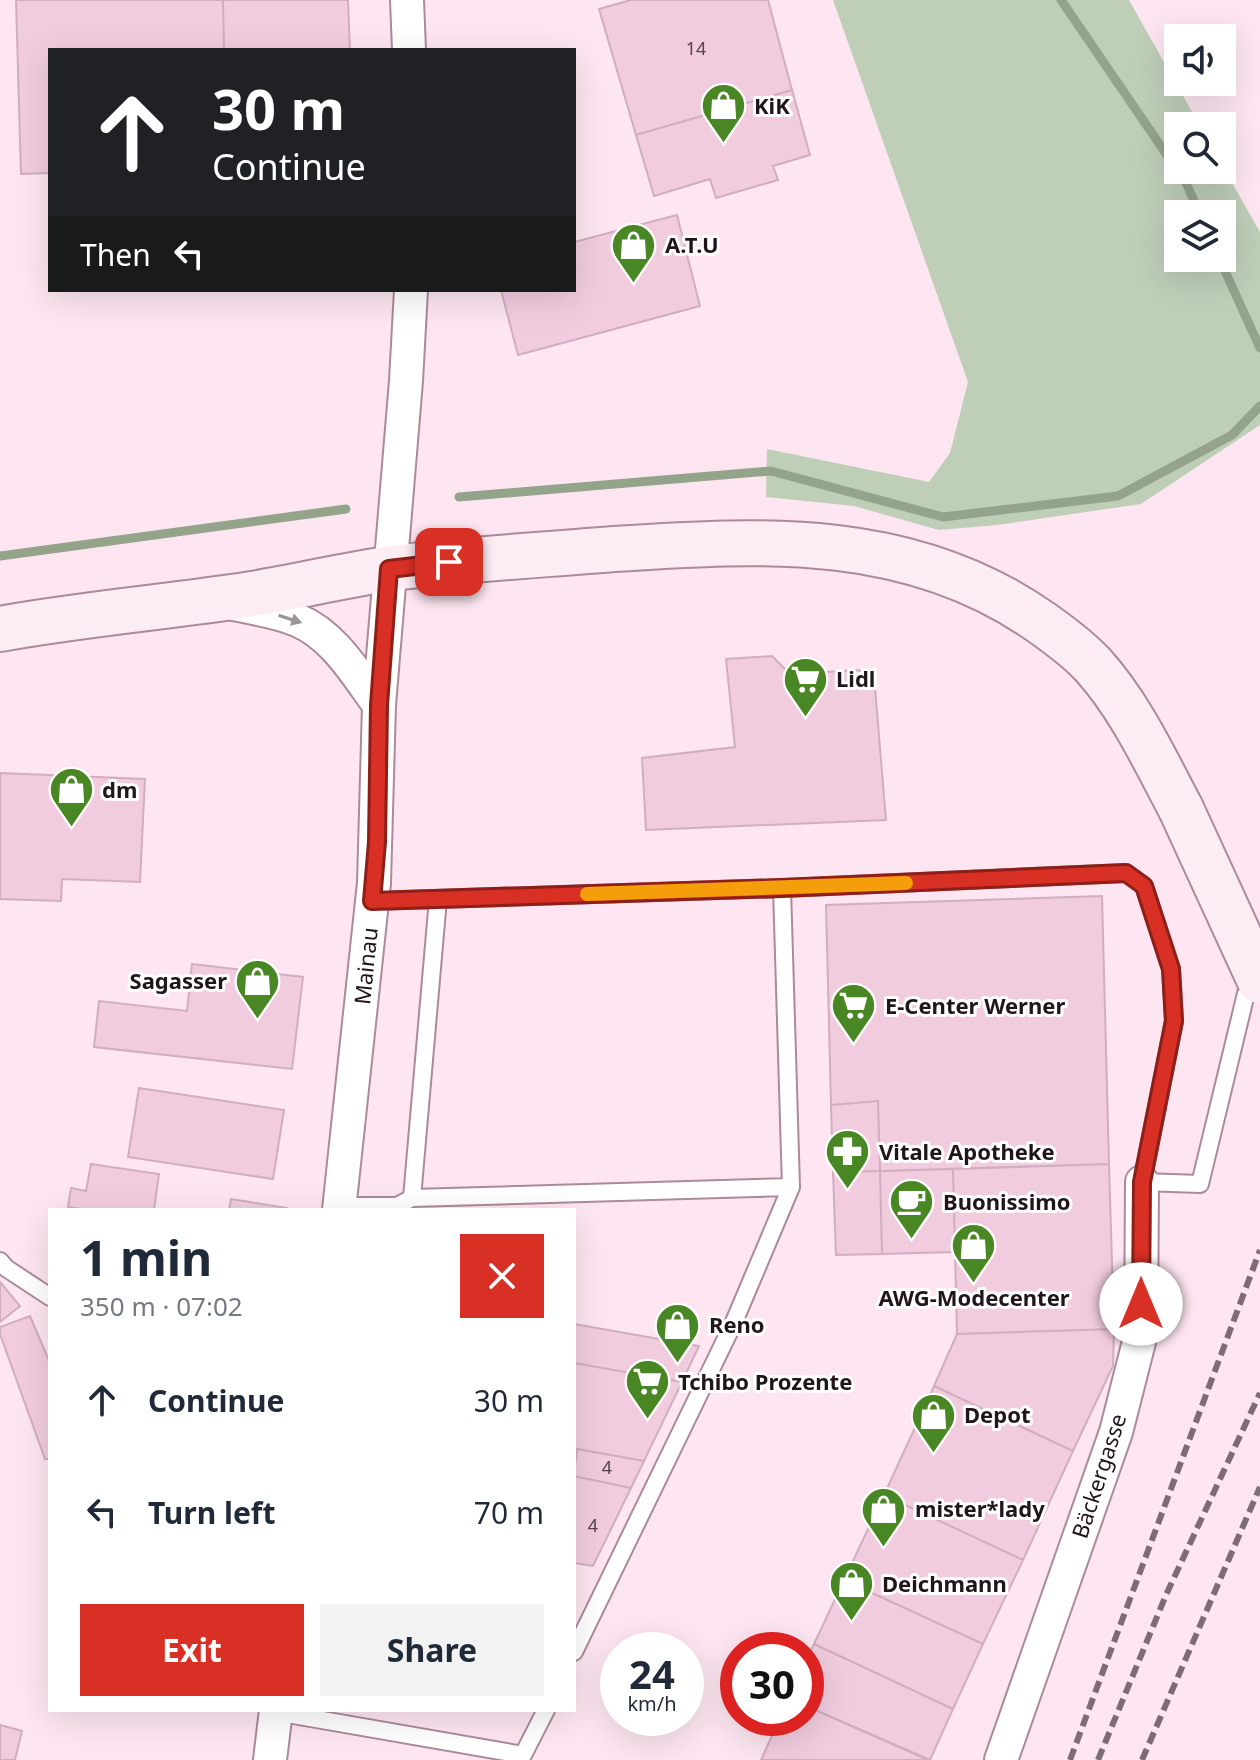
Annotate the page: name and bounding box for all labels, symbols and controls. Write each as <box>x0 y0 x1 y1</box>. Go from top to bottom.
map controls <box>1164 24 1236 272</box>
button: sound <box>1164 24 1236 96</box>
house number: 14 <box>686 36 706 60</box>
text: 30 m <box>212 70 345 146</box>
icon: ahead <box>80 80 184 184</box>
shop icon: KiK <box>699 82 747 145</box>
place label: KiK <box>754 90 790 120</box>
button: search <box>1164 112 1236 184</box>
text: Continue <box>212 142 366 191</box>
button: layers <box>1164 200 1236 272</box>
shop icon: A.T.U <box>610 221 658 284</box>
place label: A.T.U <box>665 229 719 259</box>
icon: left <box>167 232 211 276</box>
text: Then <box>80 234 151 275</box>
pin <box>415 528 483 596</box>
icon: arrive <box>427 540 471 584</box>
one-way arrow <box>278 613 302 626</box>
supermarket icon: Lidl <box>781 655 829 718</box>
place label: Lidl <box>836 663 875 693</box>
shop icon: dm <box>47 766 95 829</box>
place label: dm <box>102 774 137 804</box>
street label: Mainau <box>346 926 384 1006</box>
shop icon: Sagasser <box>234 957 282 1020</box>
place label: Sagasser <box>130 965 227 995</box>
supermarket icon: E-Center Werner <box>830 982 878 1045</box>
place label: E-Center Werner <box>885 990 1065 1020</box>
pharmacy icon: Vitale Apotheke <box>824 1128 872 1191</box>
place label: Vitale Apotheke <box>879 1136 1055 1166</box>
cafe icon: Buonissimo <box>888 1178 936 1241</box>
place label: Buonissimo <box>943 1186 1070 1216</box>
shop icon: AWG-Modecenter <box>950 1221 998 1284</box>
text: 1 min <box>80 1225 212 1290</box>
button: close <box>460 1234 544 1318</box>
position arrow <box>1099 1262 1183 1346</box>
place label: AWG-Modecenter <box>878 1282 1070 1312</box>
text: 350 m · 07:02 <box>80 1288 243 1324</box>
shop icon: Reno <box>654 1301 702 1364</box>
place label: Reno <box>709 1309 765 1339</box>
supermarket icon: Tchibo Prozente <box>623 1358 671 1421</box>
place label: Tchibo Prozente <box>678 1366 852 1396</box>
icon: ahead <box>80 1378 124 1422</box>
text: Continue <box>148 1380 284 1421</box>
text: 30 m <box>474 1380 544 1421</box>
shop icon: Depot <box>909 1391 957 1454</box>
place label: Depot <box>964 1399 1030 1429</box>
street label: Bäckergasse <box>1064 1409 1132 1542</box>
house number: 4 <box>602 1455 612 1479</box>
shop icon: mister*lady <box>860 1485 908 1548</box>
icon: left <box>80 1490 124 1534</box>
text: Turn left <box>148 1492 276 1533</box>
text: 70 m <box>474 1492 544 1533</box>
place label: mister*lady <box>915 1493 1045 1523</box>
house number: 4 <box>588 1513 598 1537</box>
shop icon: Deichmann <box>827 1560 875 1623</box>
place label: Deichmann <box>882 1568 1007 1598</box>
button: Exit <box>80 1604 304 1696</box>
button: Share <box>320 1604 544 1696</box>
speed limit sign: 30 <box>720 1632 824 1736</box>
text: 24 <box>629 1646 675 1701</box>
text: km/h <box>627 1690 677 1717</box>

